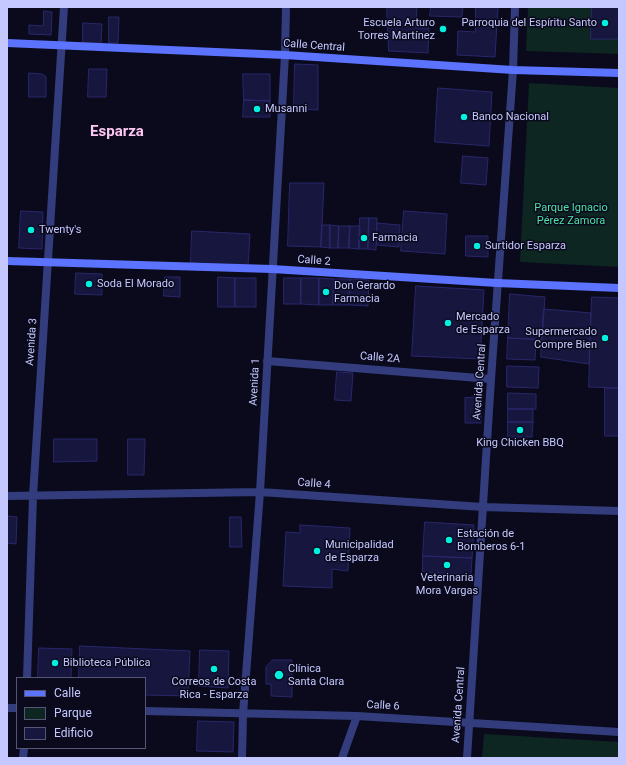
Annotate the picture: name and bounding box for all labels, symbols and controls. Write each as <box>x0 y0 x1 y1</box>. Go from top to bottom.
place label: Escuela Arturo Torres Martínez <box>358 16 435 42</box>
place label: Parroquia del Espíritu Santo <box>461 16 597 30</box>
marker: Parroquia del Espíritu Santo <box>600 18 610 28</box>
marker: Escuela Arturo Torres Martínez <box>438 24 448 34</box>
street label: Calle Central <box>283 37 345 55</box>
place label: Musanni <box>265 102 307 116</box>
marker: Musanni <box>252 104 262 114</box>
place label: Banco Nacional <box>472 110 549 124</box>
marker: Banco Nacional <box>459 112 469 122</box>
district label: Esparza <box>90 123 144 141</box>
park label: Parque Ignacio Pérez Zamora <box>534 201 608 227</box>
place label: Twenty's <box>39 223 81 237</box>
marker: Twenty's <box>26 225 36 235</box>
place label: Farmacia <box>372 231 418 245</box>
marker: Farmacia <box>359 233 369 243</box>
place label: Surtidor Esparza <box>485 239 566 253</box>
marker: Surtidor Esparza <box>472 241 482 251</box>
street label: Calle 2 <box>297 253 331 269</box>
place label: Soda El Morado <box>97 277 174 291</box>
marker: Soda El Morado <box>84 279 94 289</box>
place label: Don Gerardo Farmacia <box>334 279 395 305</box>
marker: Don Gerardo Farmacia <box>321 287 331 297</box>
place label: Mercado de Esparza <box>456 310 510 336</box>
street label: Avenida 3 <box>24 318 40 366</box>
marker: Mercado de Esparza <box>443 318 453 328</box>
place label: Supermercado Compre Bien <box>525 325 597 351</box>
marker: Supermercado Compre Bien <box>600 333 610 343</box>
street label: Avenida Central <box>471 343 489 421</box>
street label: Calle 2A <box>359 350 401 366</box>
street label: Avenida 1 <box>247 358 263 406</box>
marker: King Chicken BBQ <box>515 425 525 435</box>
place label: King Chicken BBQ <box>476 436 564 450</box>
street label: Calle 4 <box>297 476 331 492</box>
place label: Estación de Bomberos 6-1 <box>457 527 525 553</box>
marker: Estación de Bomberos 6-1 <box>444 535 454 545</box>
place label: Municipalidad de Esparza <box>325 538 394 564</box>
marker: Municipalidad de Esparza <box>312 546 322 556</box>
marker: Veterinaria Mora Vargas <box>442 560 452 570</box>
place label: Veterinaria Mora Vargas <box>416 571 478 597</box>
place label: Biblioteca Pública <box>63 656 151 670</box>
marker: Biblioteca Pública <box>50 658 60 668</box>
place label: Clínica Santa Clara <box>288 662 344 688</box>
marker: Correos de Costa Rica - Esparza <box>209 664 219 674</box>
street label: Avenida Central <box>450 666 468 744</box>
marker: Clínica Santa Clara <box>273 669 285 681</box>
place label: Correos de Costa Rica - Esparza <box>172 675 256 701</box>
legend <box>16 677 146 749</box>
text: Calle <box>54 686 81 700</box>
street label: Calle 6 <box>366 699 400 713</box>
text: Parque <box>54 706 92 720</box>
text: Edificio <box>54 726 93 740</box>

